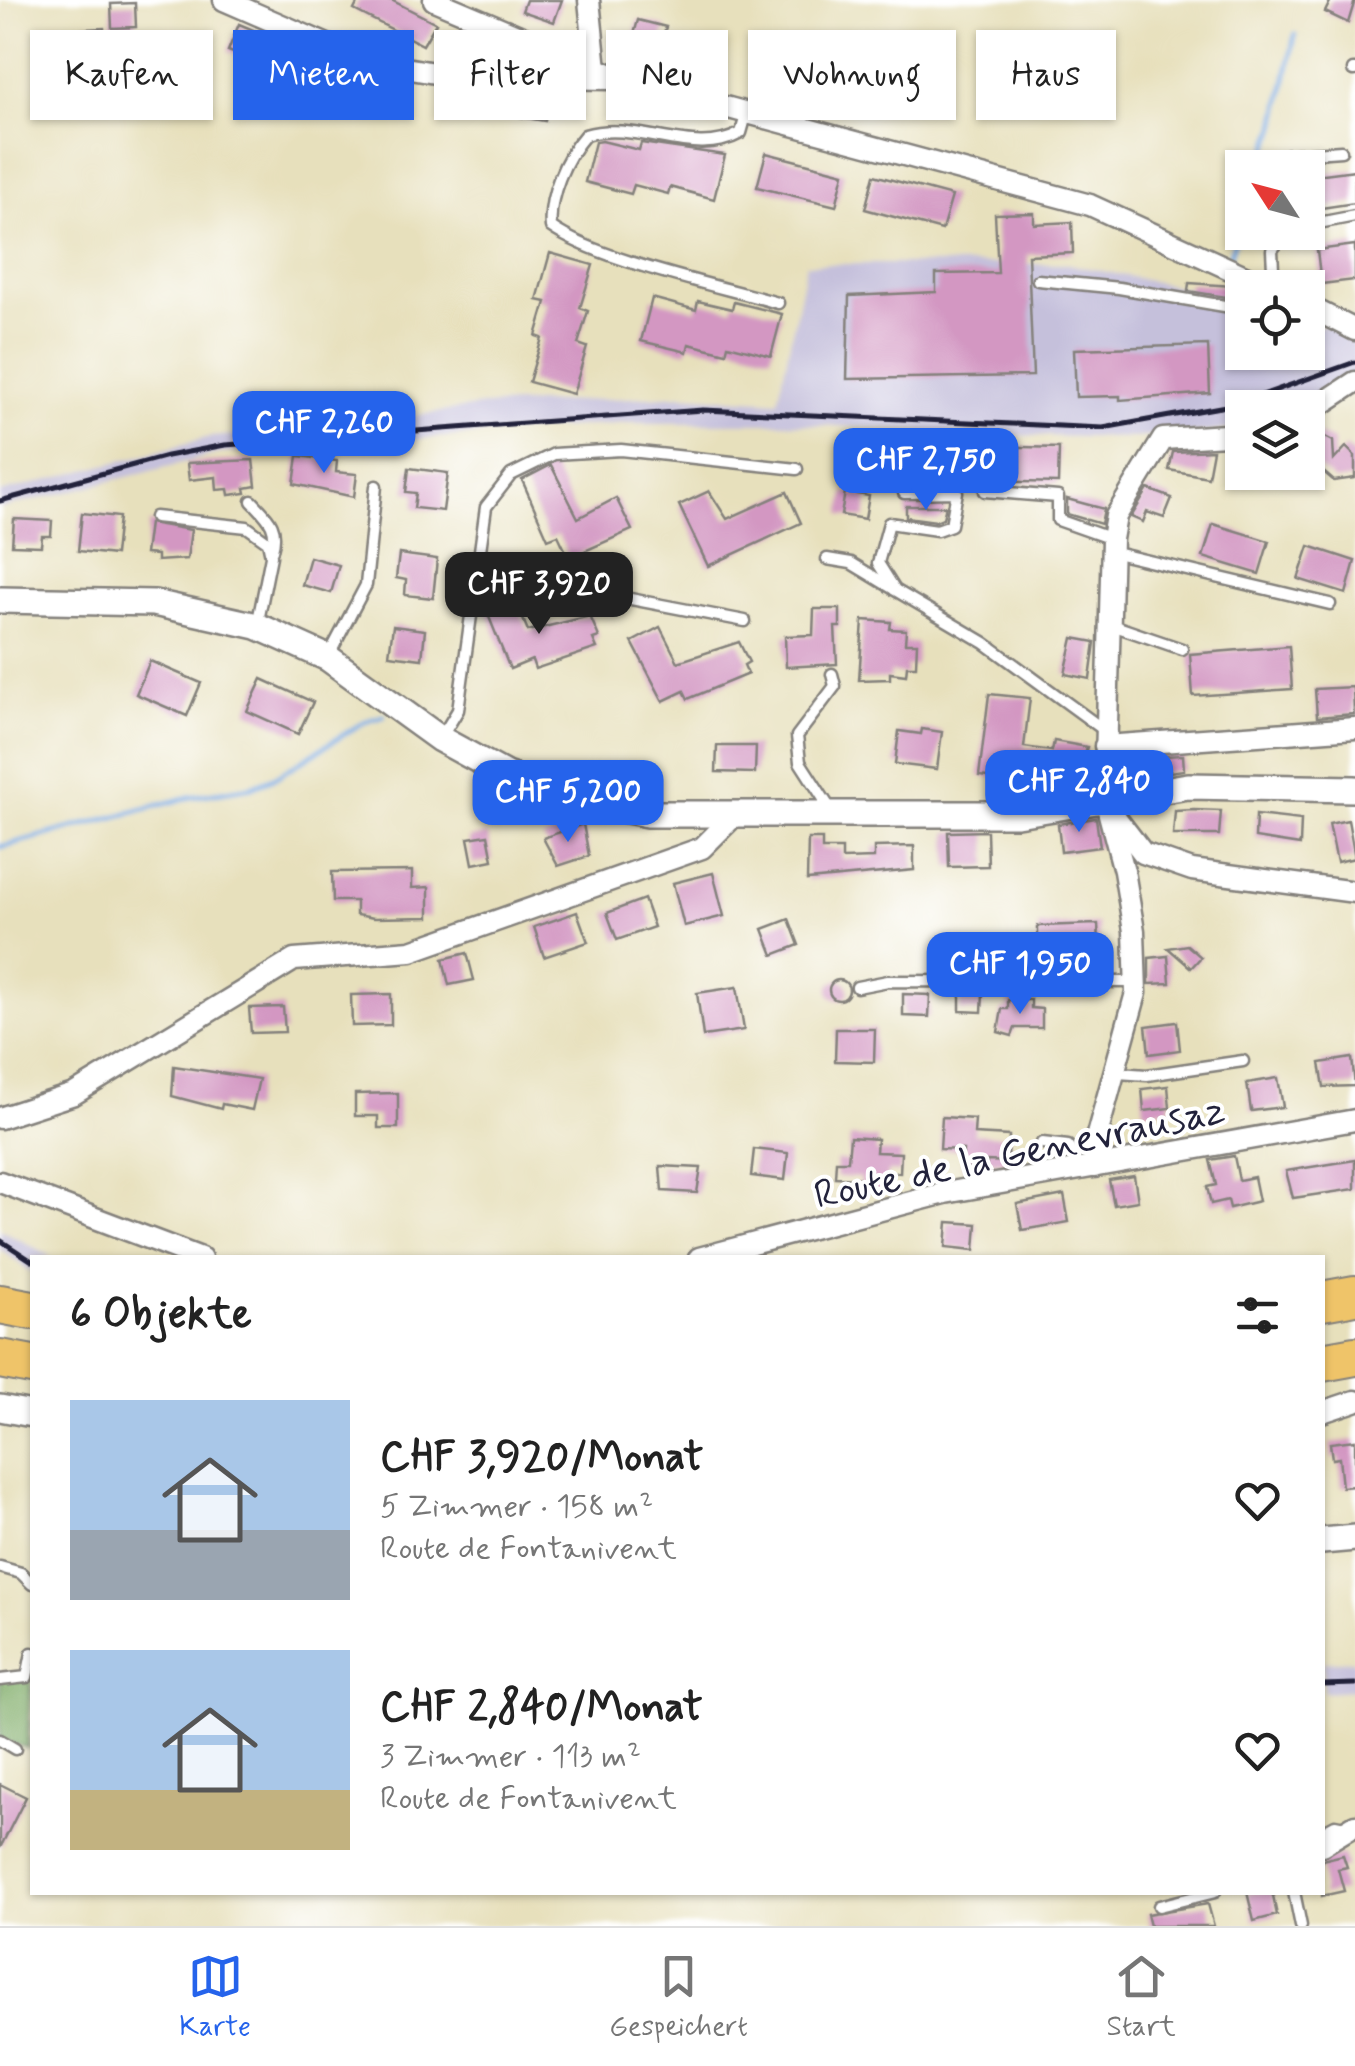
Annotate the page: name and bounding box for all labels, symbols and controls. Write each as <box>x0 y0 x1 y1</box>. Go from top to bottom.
chip: Kaufen <box>30 30 213 120</box>
chip: Mieten <box>233 30 414 120</box>
chip: Filter <box>434 30 586 120</box>
chip: Neu <box>606 30 728 120</box>
chip: Wohnung <box>748 30 956 120</box>
chip: Haus <box>976 30 1116 120</box>
north arrow <box>1225 150 1325 250</box>
map controls <box>1225 150 1325 490</box>
button: locate <box>1225 270 1325 370</box>
button: layers <box>1225 390 1325 490</box>
pin: CHF 2,260 <box>210 391 438 476</box>
text: CHF 2,260 <box>254 402 394 444</box>
pin: CHF 2,750 <box>812 428 1040 513</box>
text: CHF 2,750 <box>855 439 997 481</box>
pin: CHF 3,920 <box>425 552 653 637</box>
text: CHF 3,920 <box>467 563 611 605</box>
pin: CHF 2,840 <box>965 750 1193 835</box>
pin: CHF 5,200 <box>454 760 682 845</box>
text: CHF 2,840 <box>1007 761 1151 803</box>
text: CHF 5,200 <box>495 771 641 813</box>
pin: CHF 1,950 <box>906 932 1134 1017</box>
text: CHF 1,950 <box>949 943 1091 985</box>
street label: Route de la Genevrausaz <box>810 1085 1230 1223</box>
text: 6 Objekte <box>70 1288 252 1343</box>
icon: filters <box>1230 1288 1285 1343</box>
text: CHF 3,920/Monat <box>380 1431 703 1486</box>
icon: home <box>150 1440 270 1560</box>
icon: heart <box>1230 1473 1285 1528</box>
text: 5 Zimmer · 158 m² <box>380 1486 653 1528</box>
text: Route de Fontanivent <box>380 1528 677 1570</box>
text: CHF 2,840/Monat <box>380 1681 703 1736</box>
icon: home <box>150 1690 270 1810</box>
icon: heart <box>1230 1723 1285 1778</box>
text: 3 Zimmer · 113 m² <box>380 1736 641 1778</box>
text: Route de Fontanivent <box>380 1778 677 1820</box>
tab: Karte <box>179 1949 251 2046</box>
tab: Gespeichert <box>609 1949 748 2046</box>
tab: Start <box>1106 1949 1176 2046</box>

